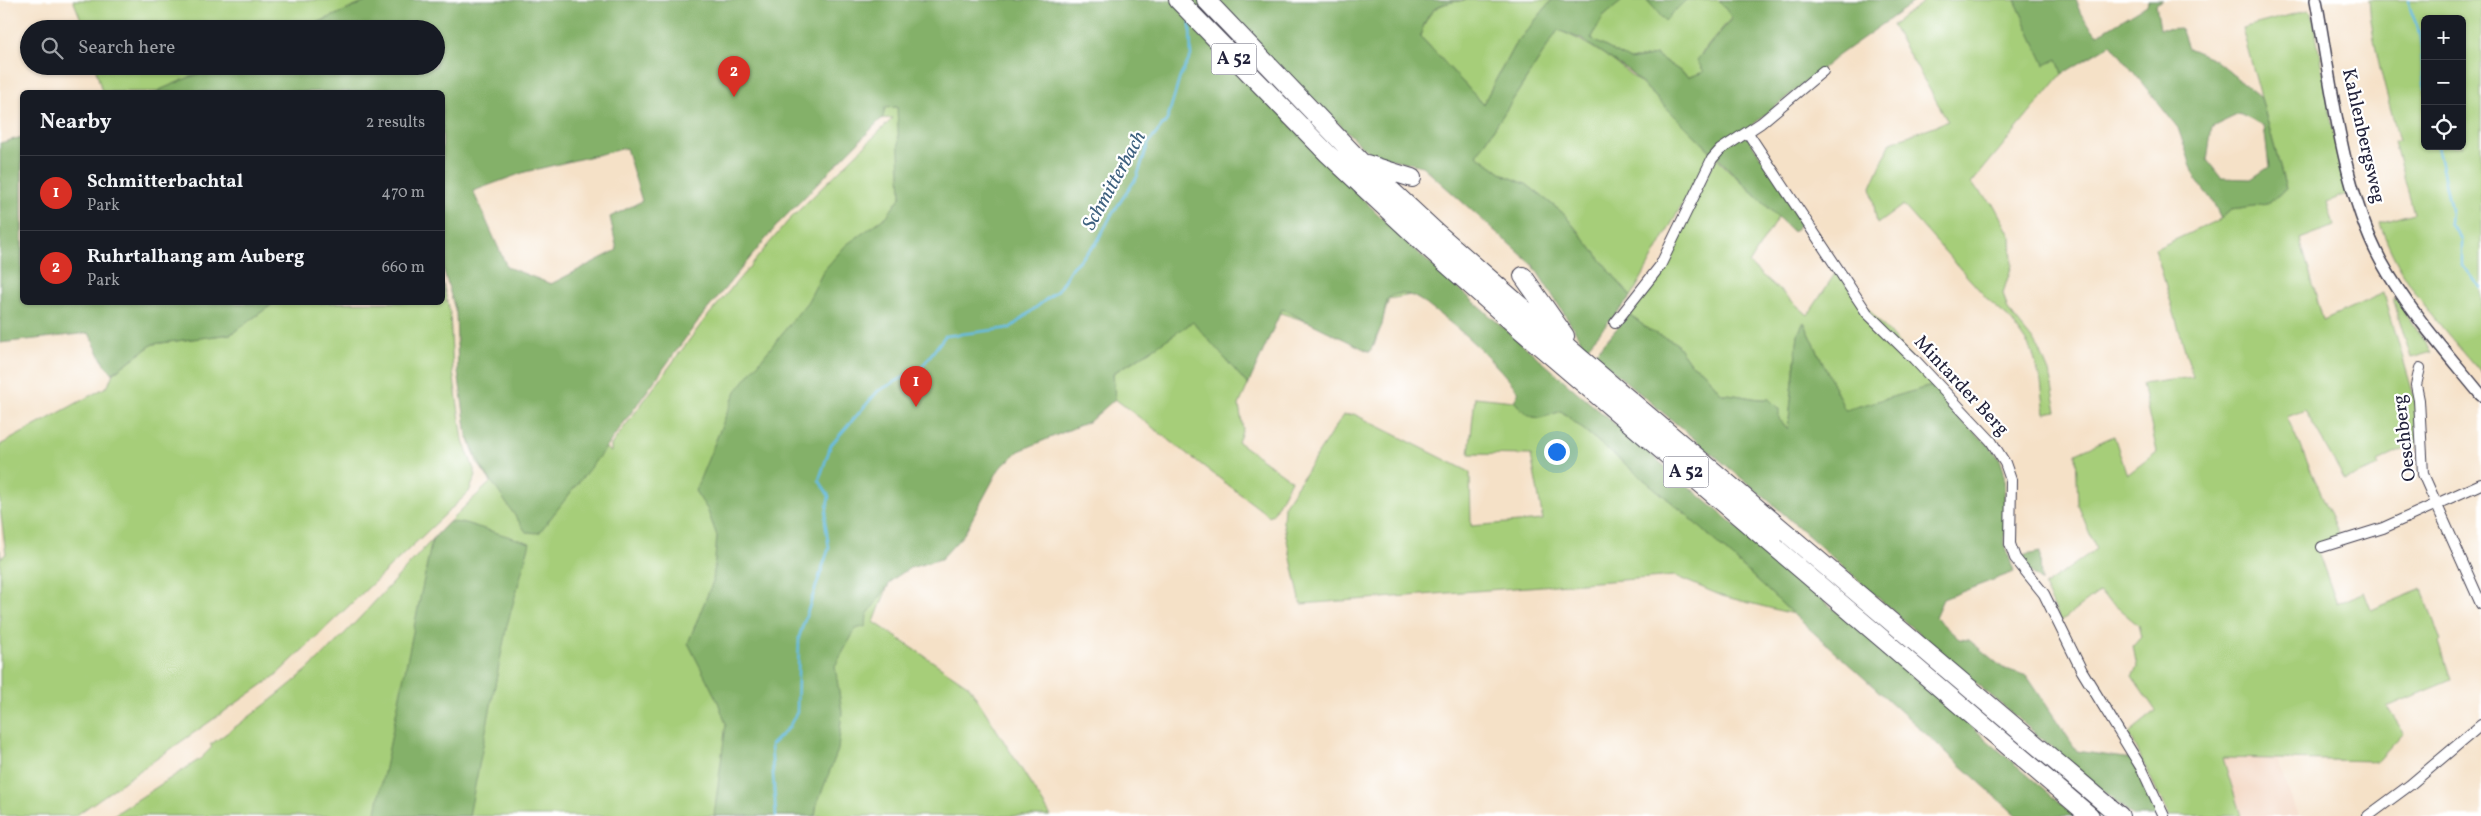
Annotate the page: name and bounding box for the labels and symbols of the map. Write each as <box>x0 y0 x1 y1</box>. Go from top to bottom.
road number: A 52 <box>1212 44 1256 74</box>
pin: 2 <box>718 56 750 97</box>
street label: Kahlenbergsweg <box>2335 66 2391 206</box>
water label: Schmitterbach <box>1076 126 1154 236</box>
street label: Mintarder Berg <box>1908 330 2014 442</box>
pin: 1 <box>900 366 932 407</box>
street label: Oeschberg <box>2387 393 2423 483</box>
your location <box>1544 439 1570 465</box>
road number: A 52 <box>1664 457 1708 488</box>

